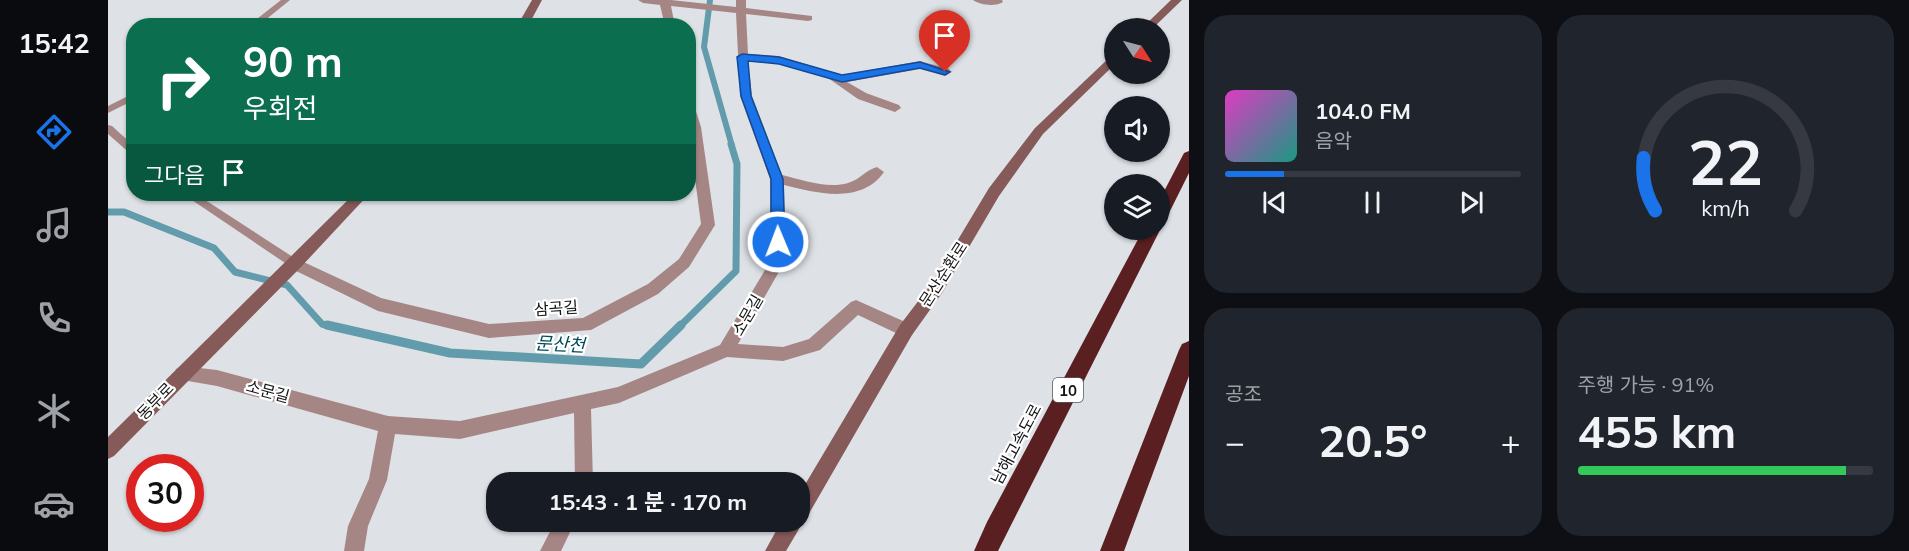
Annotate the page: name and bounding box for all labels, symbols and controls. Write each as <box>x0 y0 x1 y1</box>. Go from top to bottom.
pin <box>919 10 970 72</box>
north arrow <box>1104 18 1170 84</box>
map controls <box>1104 18 1170 240</box>
icon: arrive <box>928 19 961 52</box>
text: 15:42 <box>18 26 90 60</box>
text: 90 m <box>243 35 343 88</box>
icon: right <box>144 42 222 120</box>
text: 우회전 <box>243 91 318 125</box>
button: sound <box>1104 96 1170 162</box>
text: 104.0 FM <box>1315 97 1411 125</box>
icon: directions <box>33 111 75 153</box>
text: 22 <box>1688 122 1763 201</box>
text: 음악 <box>1315 128 1352 153</box>
icon: arrive <box>217 156 250 189</box>
text: 그다음 <box>144 161 205 189</box>
button: layers <box>1104 174 1170 240</box>
icon: previous <box>1258 186 1291 219</box>
icon: pause <box>1356 186 1389 219</box>
icon: next <box>1455 186 1488 219</box>
text: km/h <box>1701 195 1749 222</box>
icon: music <box>33 204 75 246</box>
position arrow <box>746 210 810 274</box>
street label: 문산순환로 <box>915 237 972 310</box>
street label: 소문길 <box>727 291 767 339</box>
street label: 삼곡길 <box>533 296 579 320</box>
icon: phone <box>33 297 75 339</box>
water label: 문산천 <box>535 331 588 357</box>
text: 주행 가능 · 91% <box>1578 372 1714 397</box>
street label: 소문길 <box>244 376 292 406</box>
street label: 동부로 <box>132 378 178 424</box>
road number: 10 <box>1053 378 1083 402</box>
text: 공조 <box>1225 381 1262 406</box>
icon: climate <box>33 390 75 432</box>
street label: 남해고속도로 <box>986 400 1046 488</box>
text: 455 km <box>1578 403 1736 459</box>
text: 20.5° <box>1318 412 1427 468</box>
text: − <box>1225 421 1245 462</box>
text: + <box>1501 421 1521 462</box>
speed limit sign: 30 <box>126 454 204 532</box>
icon: car <box>33 483 75 525</box>
text: 15:43 · 1 분 · 170 m <box>549 488 747 516</box>

